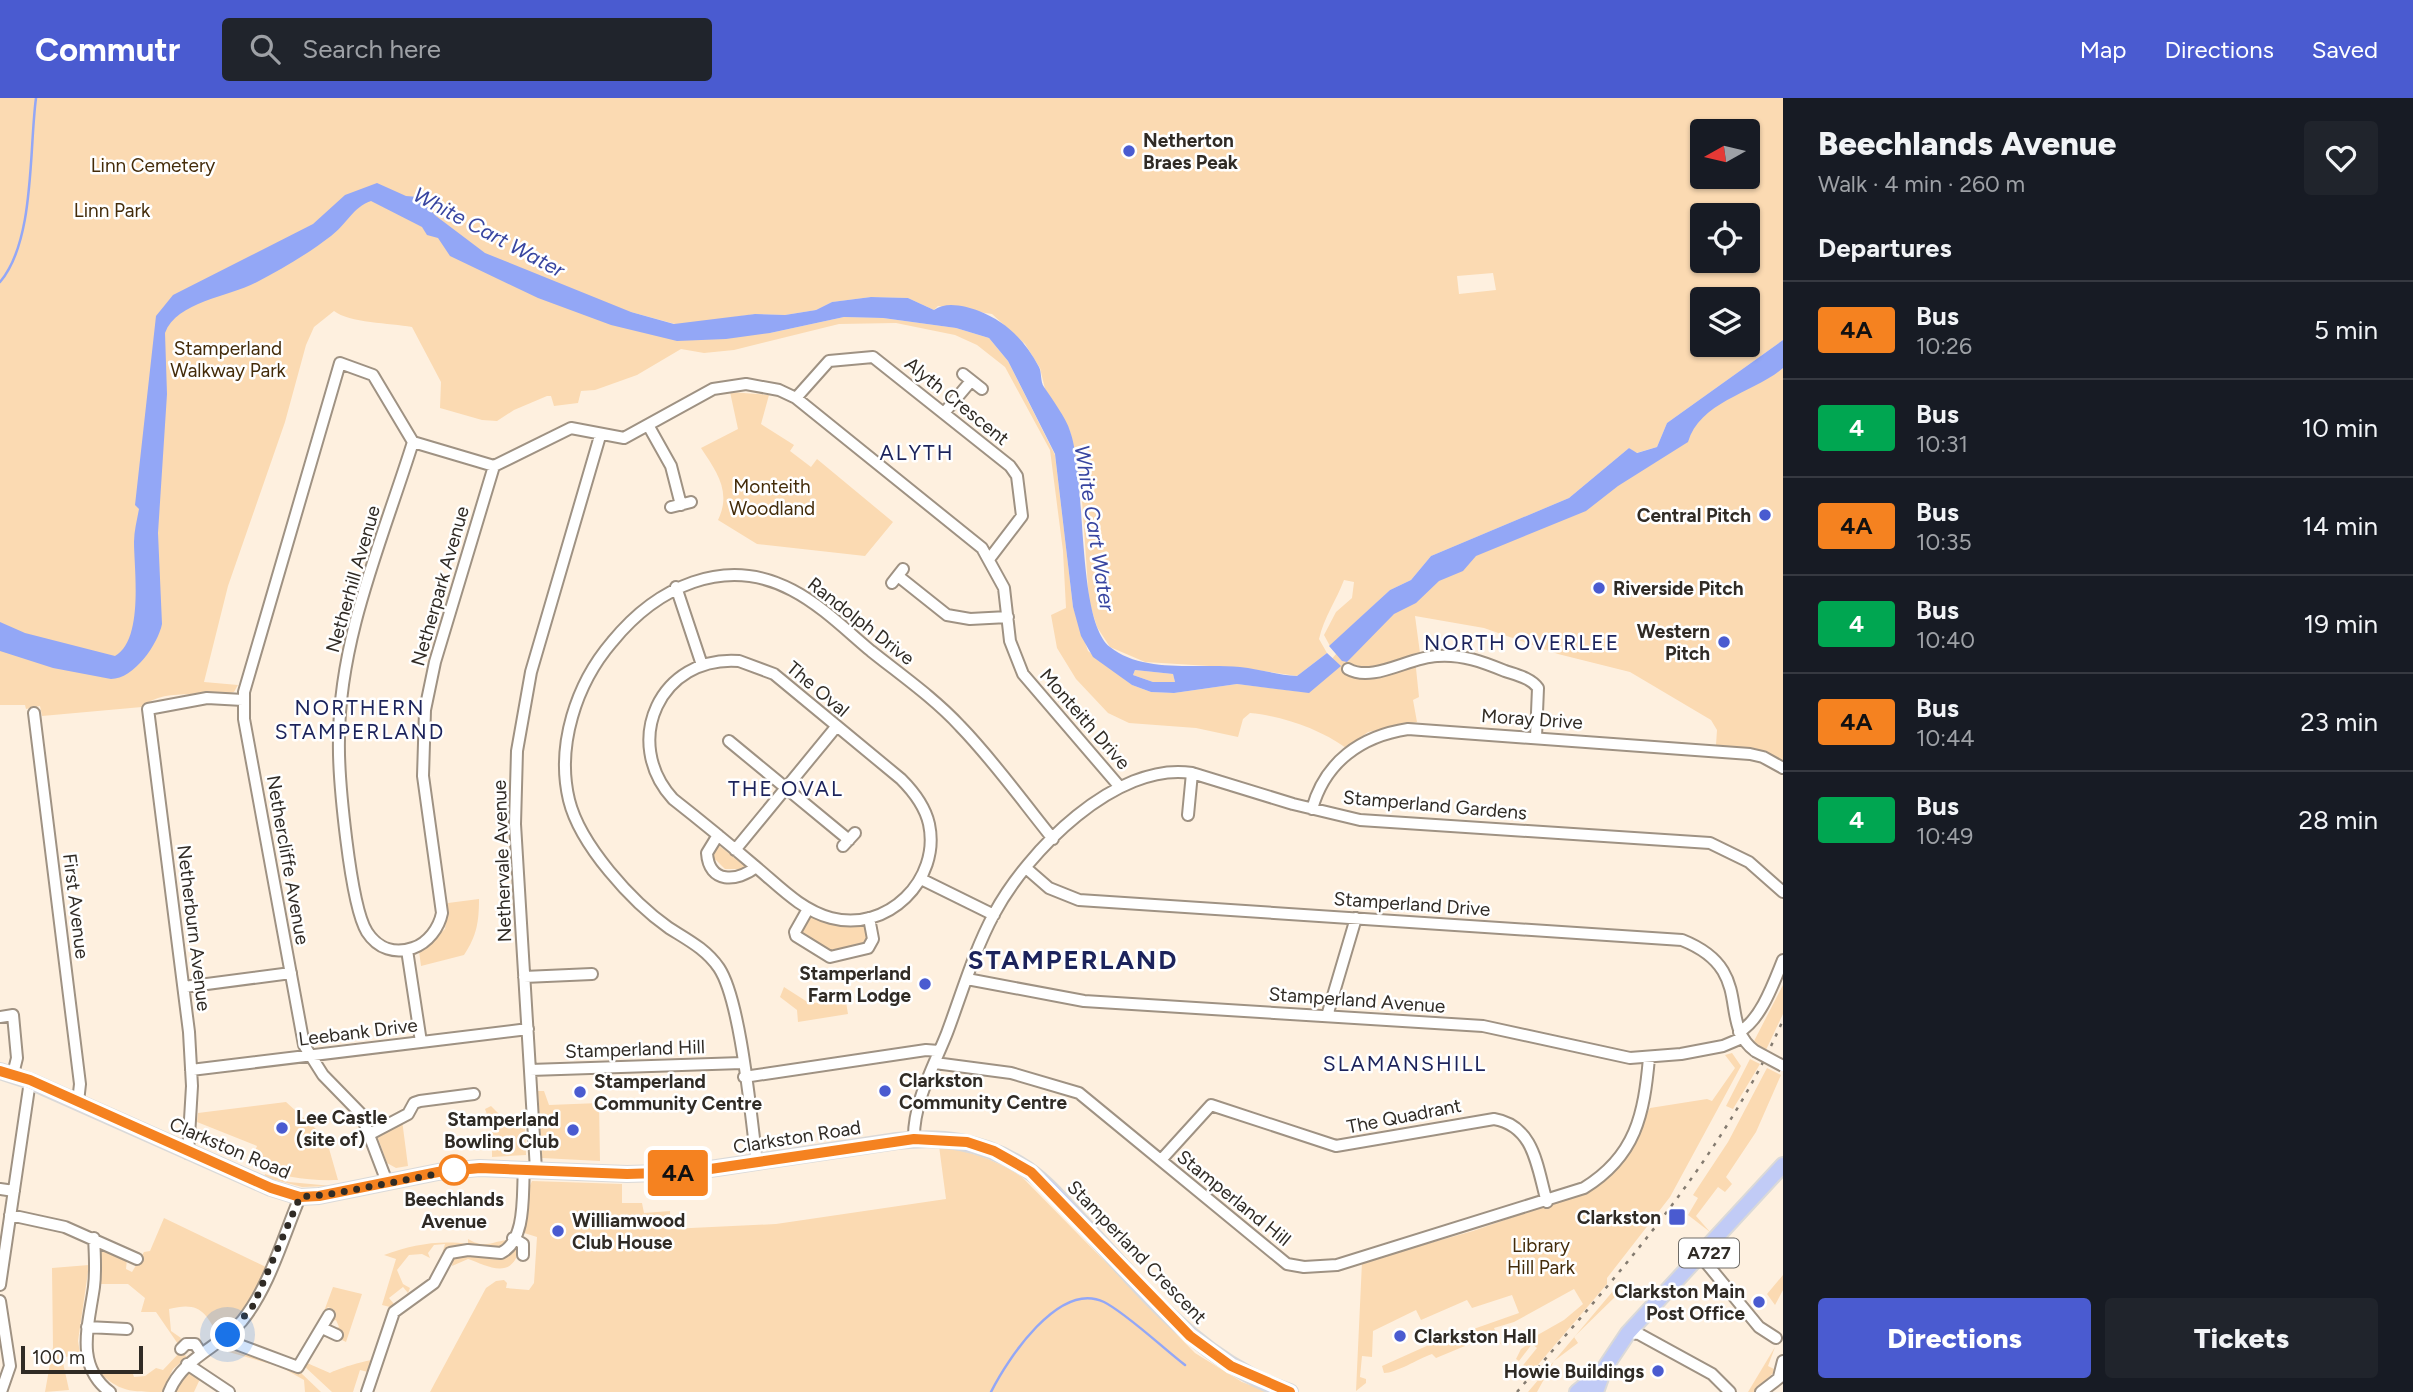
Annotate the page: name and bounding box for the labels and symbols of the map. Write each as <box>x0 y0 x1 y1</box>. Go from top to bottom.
north arrow <box>1690 119 1760 189</box>
place label: Netherton Braes Peak <box>1143 129 1239 174</box>
marker: Netherton Braes Peak <box>1121 143 1137 159</box>
park label: Linn Cemetery <box>91 154 215 177</box>
water label: White Cart Water <box>409 182 570 283</box>
park label: Linn Park <box>74 199 151 222</box>
park label: Stamperland Walkway Park <box>170 337 287 382</box>
street label: Alyth Crescent <box>900 352 1014 450</box>
district label: ALYTH <box>880 440 954 465</box>
water label: White Cart Water <box>1070 443 1121 614</box>
park label: Monteith Woodland <box>729 475 815 520</box>
street label: Netherhill Avenue <box>321 503 385 655</box>
street label: Netherpark Avenue <box>406 503 474 669</box>
place label: Central Pitch <box>1637 504 1751 527</box>
marker: Central Pitch <box>1757 507 1773 523</box>
street label: Randolph Drive <box>803 572 919 670</box>
place label: Riverside Pitch <box>1613 577 1744 600</box>
marker: Riverside Pitch <box>1591 580 1607 596</box>
place label: Western Pitch <box>1637 620 1710 665</box>
district label: NORTH OVERLEE <box>1424 630 1620 655</box>
marker: Western Pitch <box>1716 634 1732 650</box>
street label: The Oval <box>782 656 854 722</box>
street label: Monteith Drive <box>1035 664 1135 774</box>
district label: NORTHERN STAMPERLAND <box>275 695 445 744</box>
street label: Moray Drive <box>1480 704 1584 734</box>
street label: Nethercliffe Avenue <box>262 773 314 947</box>
district label: THE OVAL <box>728 776 844 801</box>
street label: Nethervale Avenue <box>488 779 516 943</box>
street label: Stamperland Gardens <box>1342 786 1528 825</box>
street label: Netherburn Avenue <box>172 844 216 1012</box>
street label: First Avenue <box>58 852 94 960</box>
street label: Stamperland Drive <box>1333 887 1491 921</box>
district label: STAMPERLAND <box>968 944 1178 976</box>
place label: Stamperland Farm Lodge <box>799 962 911 1007</box>
marker: Stamperland Farm Lodge <box>917 976 933 992</box>
street label: Stamperland Avenue <box>1268 982 1446 1018</box>
street label: Leebank Drive <box>297 1013 419 1051</box>
street label: Stamperland Hill <box>565 1035 705 1063</box>
district label: SLAMANSHILL <box>1323 1051 1487 1076</box>
place label: Clarkston Community Centre <box>899 1069 1068 1114</box>
place label: Stamperland Community Centre <box>594 1070 763 1115</box>
marker: Clarkston Community Centre <box>877 1083 893 1099</box>
marker: Stamperland Community Centre <box>572 1084 588 1100</box>
street label: The Quadrant <box>1345 1094 1463 1138</box>
place label: Lee Castle (site of) <box>296 1106 388 1151</box>
place label: Stamperland Bowling Club <box>444 1108 559 1153</box>
street label: Clarkston Road <box>166 1112 294 1184</box>
street label: Clarkston Road <box>731 1116 863 1158</box>
marker: Lee Castle (site of) <box>274 1120 290 1136</box>
marker: Stamperland Bowling Club <box>565 1122 581 1138</box>
street label: Stamperland Hill <box>1172 1145 1296 1251</box>
line badge: 4A <box>646 1150 710 1196</box>
marker: Beechlands Avenue <box>439 1155 469 1185</box>
street label: Stamperland Crescent <box>1062 1175 1212 1329</box>
place label: Beechlands Avenue <box>404 1188 504 1233</box>
place label: Clarkston <box>1577 1206 1661 1229</box>
marker: Clarkston <box>1667 1207 1687 1227</box>
place label: Williamwood Club House <box>572 1209 685 1254</box>
marker: Williamwood Club House <box>550 1223 566 1239</box>
park label: Library Hill Park <box>1507 1234 1576 1279</box>
road number: A727 <box>1679 1238 1739 1268</box>
place label: Clarkston Main Post Office <box>1614 1280 1745 1325</box>
marker: Clarkston Main Post Office <box>1751 1294 1767 1310</box>
your location <box>210 1317 245 1352</box>
place label: Clarkston Hall <box>1414 1325 1536 1348</box>
marker: Clarkston Hall <box>1392 1328 1408 1344</box>
scale bar <box>21 1343 144 1375</box>
place label: Howie Buildings <box>1504 1360 1644 1383</box>
marker: Howie Buildings <box>1650 1363 1666 1379</box>

